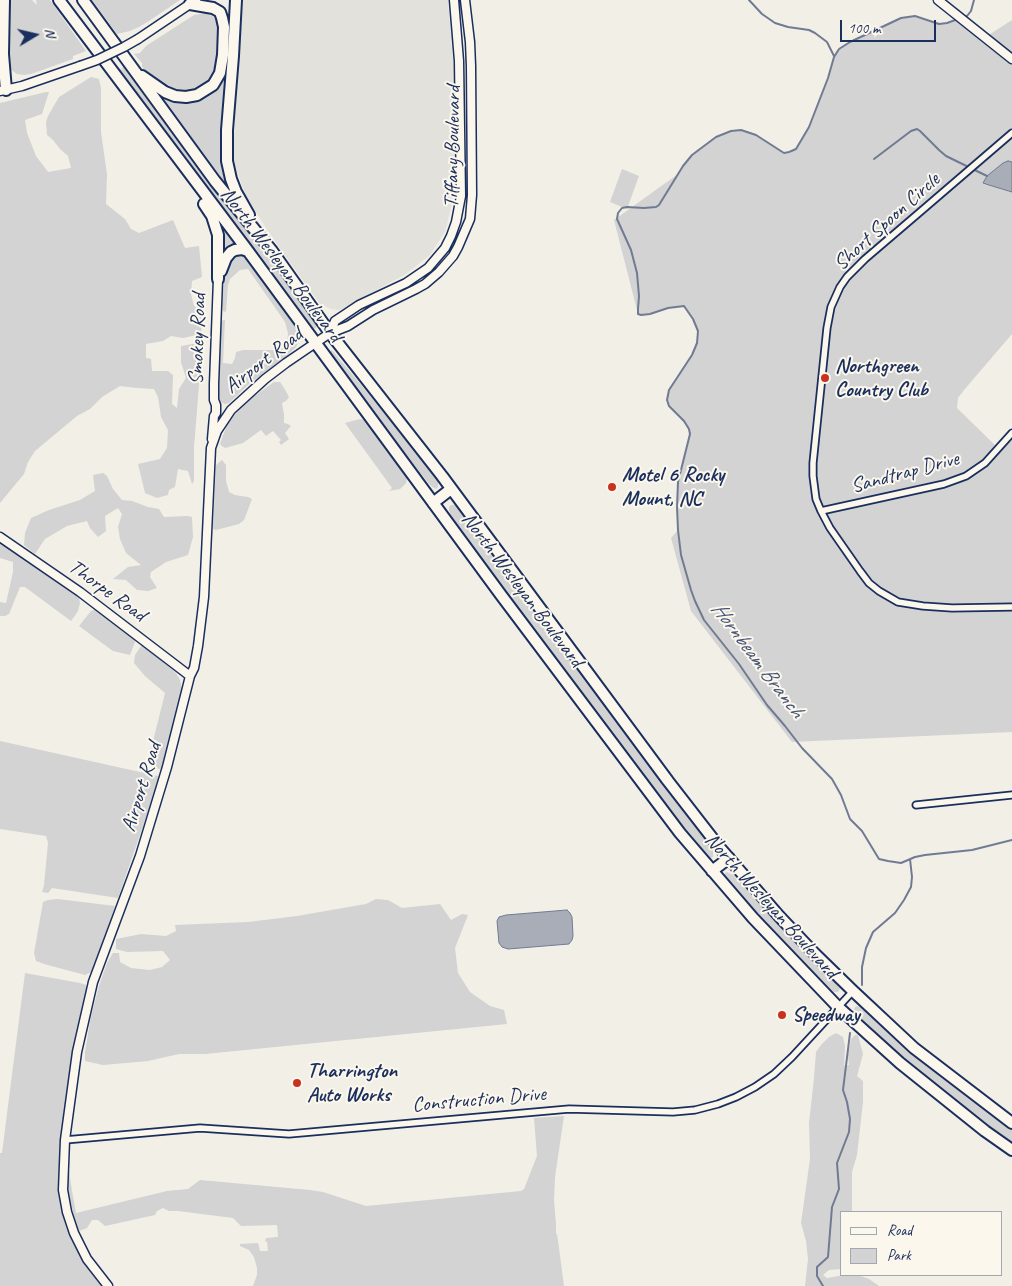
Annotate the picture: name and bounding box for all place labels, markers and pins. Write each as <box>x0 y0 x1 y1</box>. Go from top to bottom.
place label: Northgreen Country Club <box>835 353 928 403</box>
marker: Northgreen Country Club <box>819 372 831 384</box>
place label: Motel 6 Rocky Mount, NC <box>622 462 724 512</box>
marker: Motel 6 Rocky Mount, NC <box>606 481 618 493</box>
place label: Speedway <box>792 1002 860 1028</box>
marker: Speedway <box>776 1009 788 1021</box>
place label: Tharrington Auto Works <box>307 1058 397 1108</box>
marker: Tharrington Auto Works <box>291 1077 303 1089</box>

